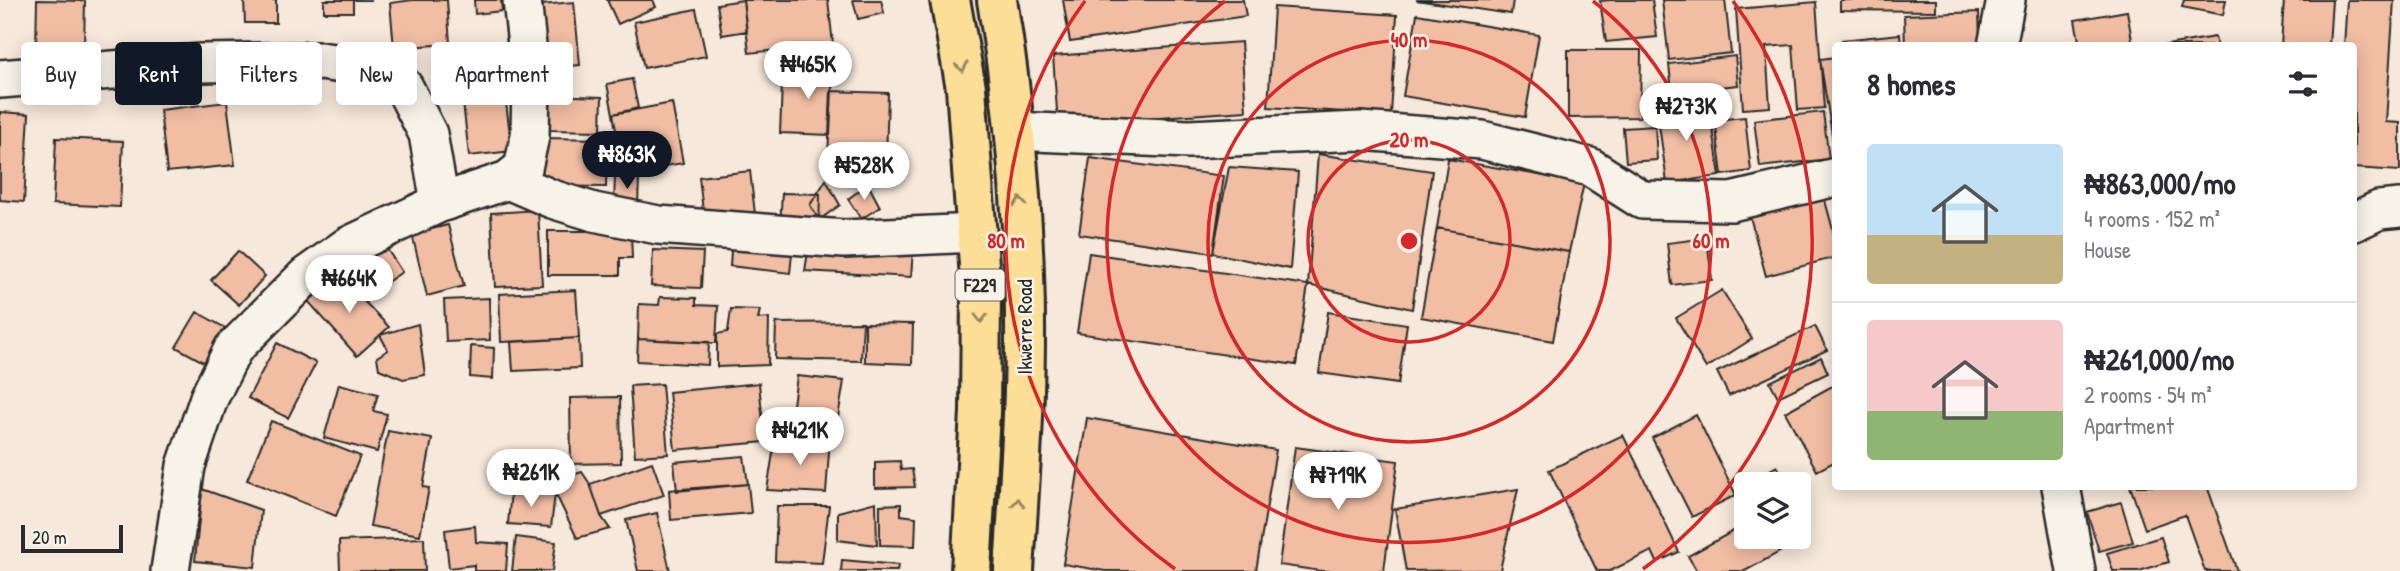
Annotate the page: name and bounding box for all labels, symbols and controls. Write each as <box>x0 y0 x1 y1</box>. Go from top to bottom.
text: 40 m <box>1391 25 1427 54</box>
chip: Buy <box>21 42 101 105</box>
chip: Rent <box>115 42 202 105</box>
chip: Filters <box>216 42 322 105</box>
chip: New <box>336 42 417 105</box>
chip: Apartment <box>431 42 573 105</box>
pin: ₦465K <box>759 42 857 101</box>
text: ₦465K <box>780 48 836 79</box>
one-way arrow <box>954 61 969 73</box>
text: 8 homes <box>1867 64 1955 104</box>
icon: filters <box>2284 65 2322 103</box>
pin: ₦273K <box>1637 83 1735 143</box>
text: ₦273K <box>1655 90 1717 121</box>
text: 20 m <box>1390 125 1428 154</box>
pin: ₦863K <box>578 132 676 191</box>
text: ₦863K <box>598 138 656 169</box>
pin: ₦528K <box>815 142 913 202</box>
text: ₦528K <box>834 149 894 180</box>
text: ₦863,000/mo <box>2084 163 2236 203</box>
icon: home <box>1923 172 2007 256</box>
one-way arrow <box>1013 196 1028 207</box>
text: 4 rooms · 152 m² <box>2084 203 2220 234</box>
text: 80 m <box>987 226 1025 255</box>
text: 60 m <box>1693 226 1729 255</box>
centre of rings <box>1397 229 1421 253</box>
text: House <box>2084 234 2131 265</box>
pin: ₦664K <box>300 256 398 315</box>
text: ₦664K <box>321 262 377 293</box>
road number: F229 <box>956 270 1004 300</box>
street label: Ikwerre Road <box>1010 279 1039 375</box>
one-way arrow <box>973 313 989 324</box>
text: ₦261,000/mo <box>2084 339 2234 379</box>
icon: home <box>1923 348 2007 432</box>
text: 2 rooms · 54 m² <box>2084 379 2212 410</box>
pin: ₦421K <box>751 407 849 467</box>
text: Apartment <box>2084 410 2174 441</box>
text: ₦421K <box>772 414 828 445</box>
pin: ₦261K <box>482 449 580 509</box>
pin: ₦719K <box>1289 452 1387 512</box>
text: ₦261K <box>503 456 559 487</box>
text: ₦719K <box>1310 459 1366 490</box>
map controls <box>1734 472 1811 549</box>
button: layers <box>1734 472 1811 549</box>
one-way arrow <box>1010 497 1025 508</box>
scale bar <box>21 522 122 554</box>
text: 20 m <box>32 524 67 550</box>

